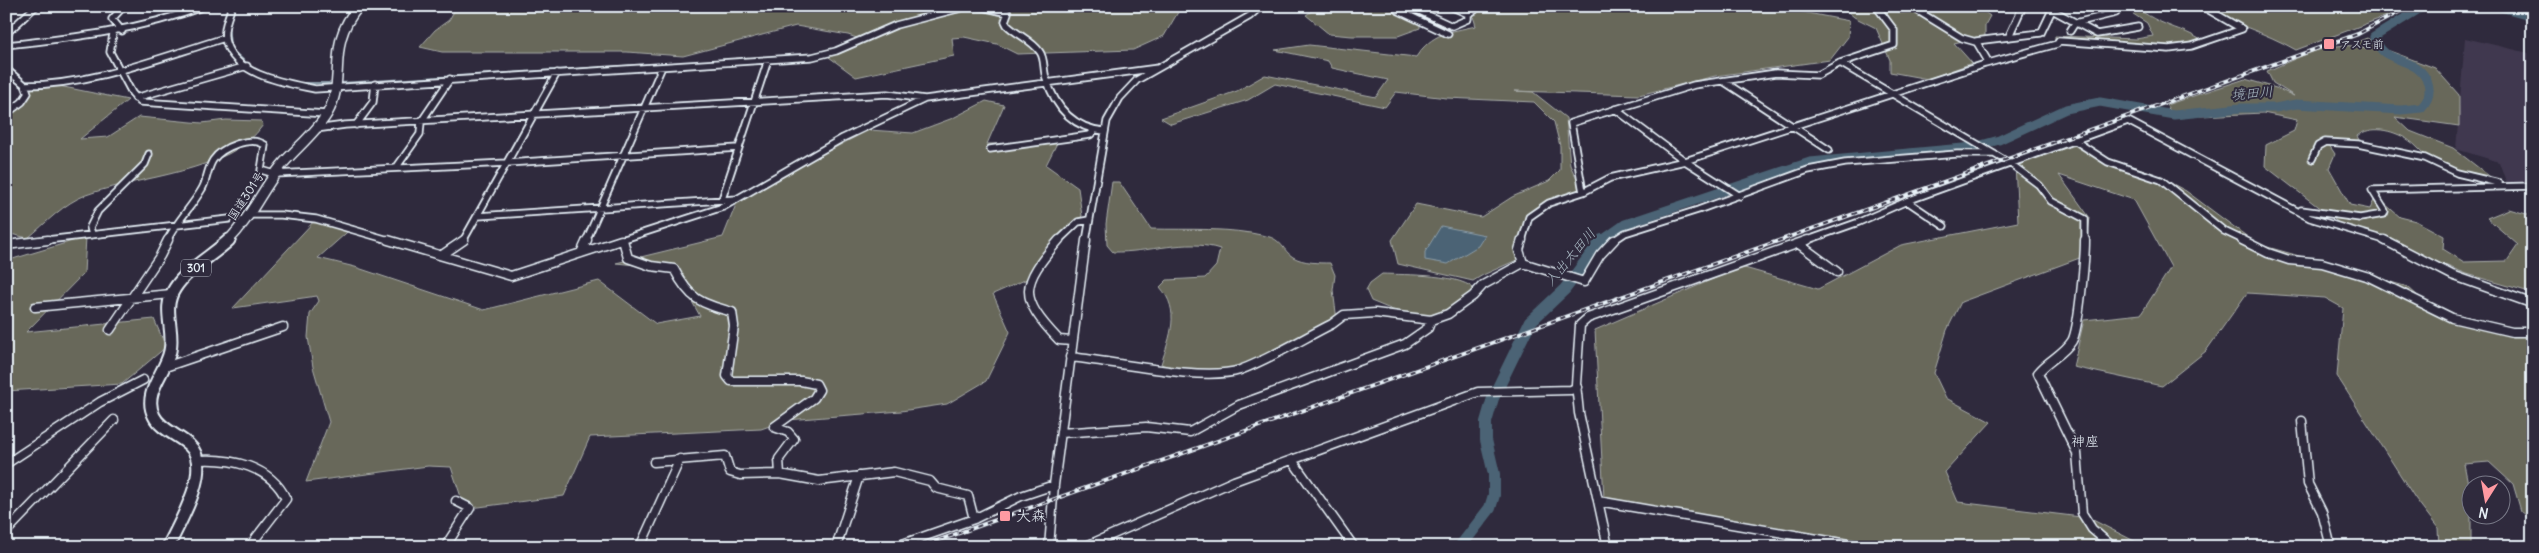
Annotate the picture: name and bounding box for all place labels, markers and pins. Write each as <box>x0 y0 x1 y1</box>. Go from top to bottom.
marker: アスモ前 <box>2322 37 2336 51</box>
place label: アスモ前 <box>2340 37 2384 51</box>
place label: 大森 <box>1016 506 1046 525</box>
marker: 大森 <box>998 509 1012 523</box>

